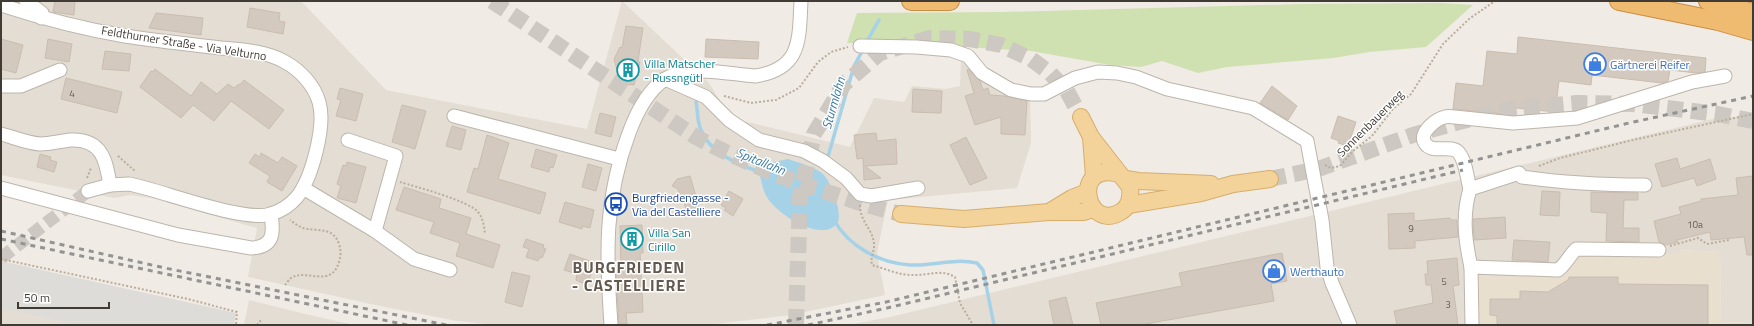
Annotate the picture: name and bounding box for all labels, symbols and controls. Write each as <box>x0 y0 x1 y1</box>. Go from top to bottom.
street label: Feldthurner Straße - Via Velturno <box>100 21 268 65</box>
shop icon: Gärtnerei Reifer <box>1582 51 1608 77</box>
place label: Villa Matscher - Russngütl <box>644 54 716 87</box>
place label: Gärtnerei Reifer <box>1610 55 1690 74</box>
building icon: Villa Matscher - Russngütl <box>615 57 641 83</box>
water label: Sturmlahn <box>816 74 850 131</box>
street label: Sonnenbauerweg <box>1332 85 1408 161</box>
house number: 4 <box>69 86 75 101</box>
water label: Spitallahn <box>733 142 789 180</box>
place label: Burgfriedengasse - Via del Castelliere <box>632 188 729 221</box>
bus stop icon: Burgfriedengasse - Via del Castelliere <box>603 191 629 217</box>
house number: 10a <box>1687 217 1703 232</box>
house number: 9 <box>1408 221 1414 236</box>
place label: Villa San Cirillo <box>648 223 691 256</box>
building icon: Villa San Cirillo <box>619 226 645 252</box>
district label: BURGFRIEDEN - CASTELLIERE <box>572 255 686 297</box>
shop icon: Werthauto <box>1261 258 1287 284</box>
place label: Werthauto <box>1290 262 1344 281</box>
house number: 5 <box>1441 274 1447 289</box>
scale bar <box>18 284 109 310</box>
text: 50 m <box>24 288 50 307</box>
house number: 3 <box>1445 297 1451 312</box>

